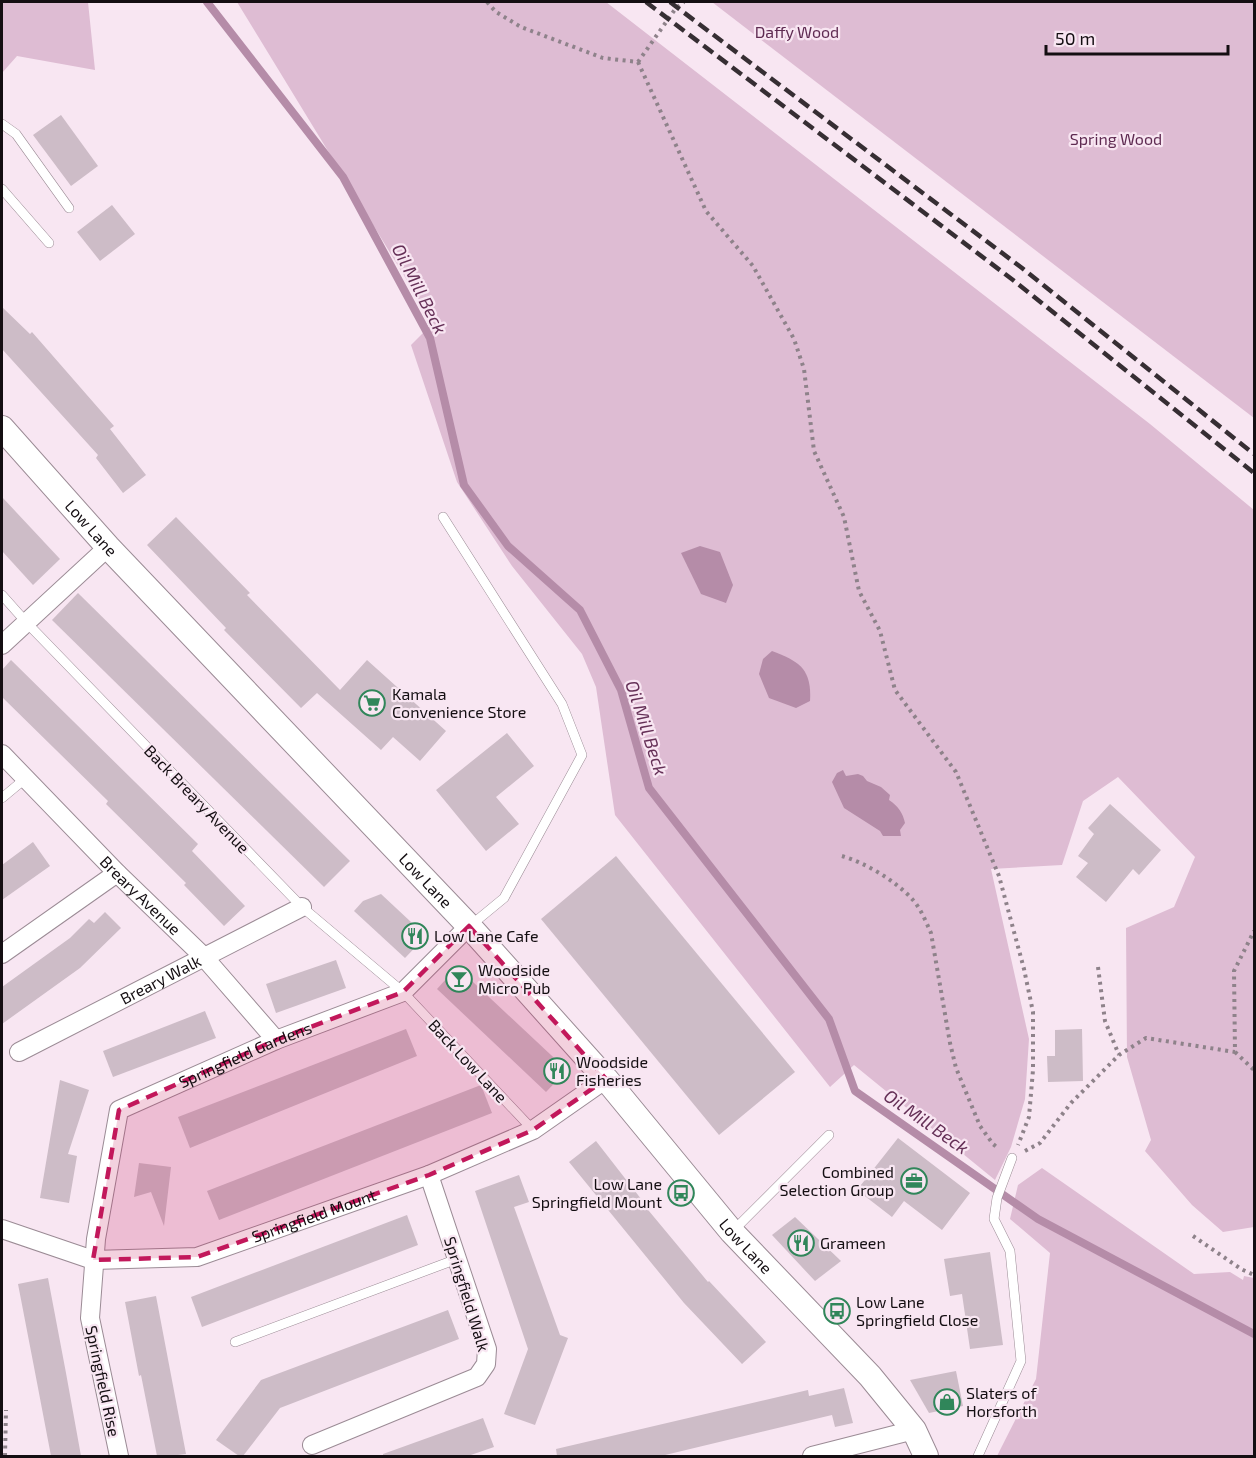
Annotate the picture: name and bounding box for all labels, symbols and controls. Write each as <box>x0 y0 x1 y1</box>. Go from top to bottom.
scale bar <box>1046 18 1228 56</box>
park label: Daffy Wood <box>755 22 839 41</box>
text: 50 m <box>1055 27 1095 49</box>
park label: Spring Wood <box>1070 129 1162 148</box>
water label: Oil Mill Beck <box>388 240 452 337</box>
street label: Low Lane <box>62 496 121 560</box>
water label: Oil Mill Beck <box>621 677 673 778</box>
place label: Kamala Convenience Store <box>392 684 526 721</box>
supermarket icon: Kamala Convenience Store <box>357 688 387 718</box>
street label: Back Breary Avenue <box>141 741 254 857</box>
street label: Low Lane <box>396 849 457 912</box>
street label: Breary Avenue <box>97 852 185 938</box>
restaurant icon: Low Lane Cafe <box>400 921 430 951</box>
place label: Low Lane Cafe <box>434 926 539 945</box>
street label: Breary Walk <box>117 950 204 1008</box>
place label: Woodside Micro Pub <box>478 960 550 997</box>
bar icon: Woodside Micro Pub <box>444 964 474 994</box>
street label: Back Low Lane <box>425 1015 512 1106</box>
street label: Springfield Gardens <box>175 1017 314 1091</box>
place label: Woodside Fisheries <box>576 1052 648 1089</box>
restaurant icon: Woodside Fisheries <box>542 1056 572 1086</box>
water label: Oil Mill Beck <box>880 1084 973 1158</box>
place label: Combined Selection Group <box>780 1162 894 1199</box>
office icon: Combined Selection Group <box>899 1166 929 1196</box>
place label: Low Lane Springfield Mount <box>532 1174 662 1211</box>
bus stop icon: Low Lane Springfield Mount <box>666 1178 696 1208</box>
street label: Springfield Mount <box>249 1185 378 1246</box>
street label: Low Lane <box>716 1214 777 1277</box>
restaurant icon: Grameen <box>786 1228 816 1258</box>
place label: Grameen <box>820 1233 886 1252</box>
street label: Springfield Walk <box>441 1234 494 1354</box>
place label: Low Lane Springfield Close <box>856 1292 978 1329</box>
bus stop icon: Low Lane Springfield Close <box>822 1296 852 1326</box>
street label: Springfield Rise <box>82 1324 125 1438</box>
place label: Slaters of Horsforth <box>966 1383 1037 1420</box>
shop icon: Slaters of Horsforth <box>932 1387 962 1417</box>

